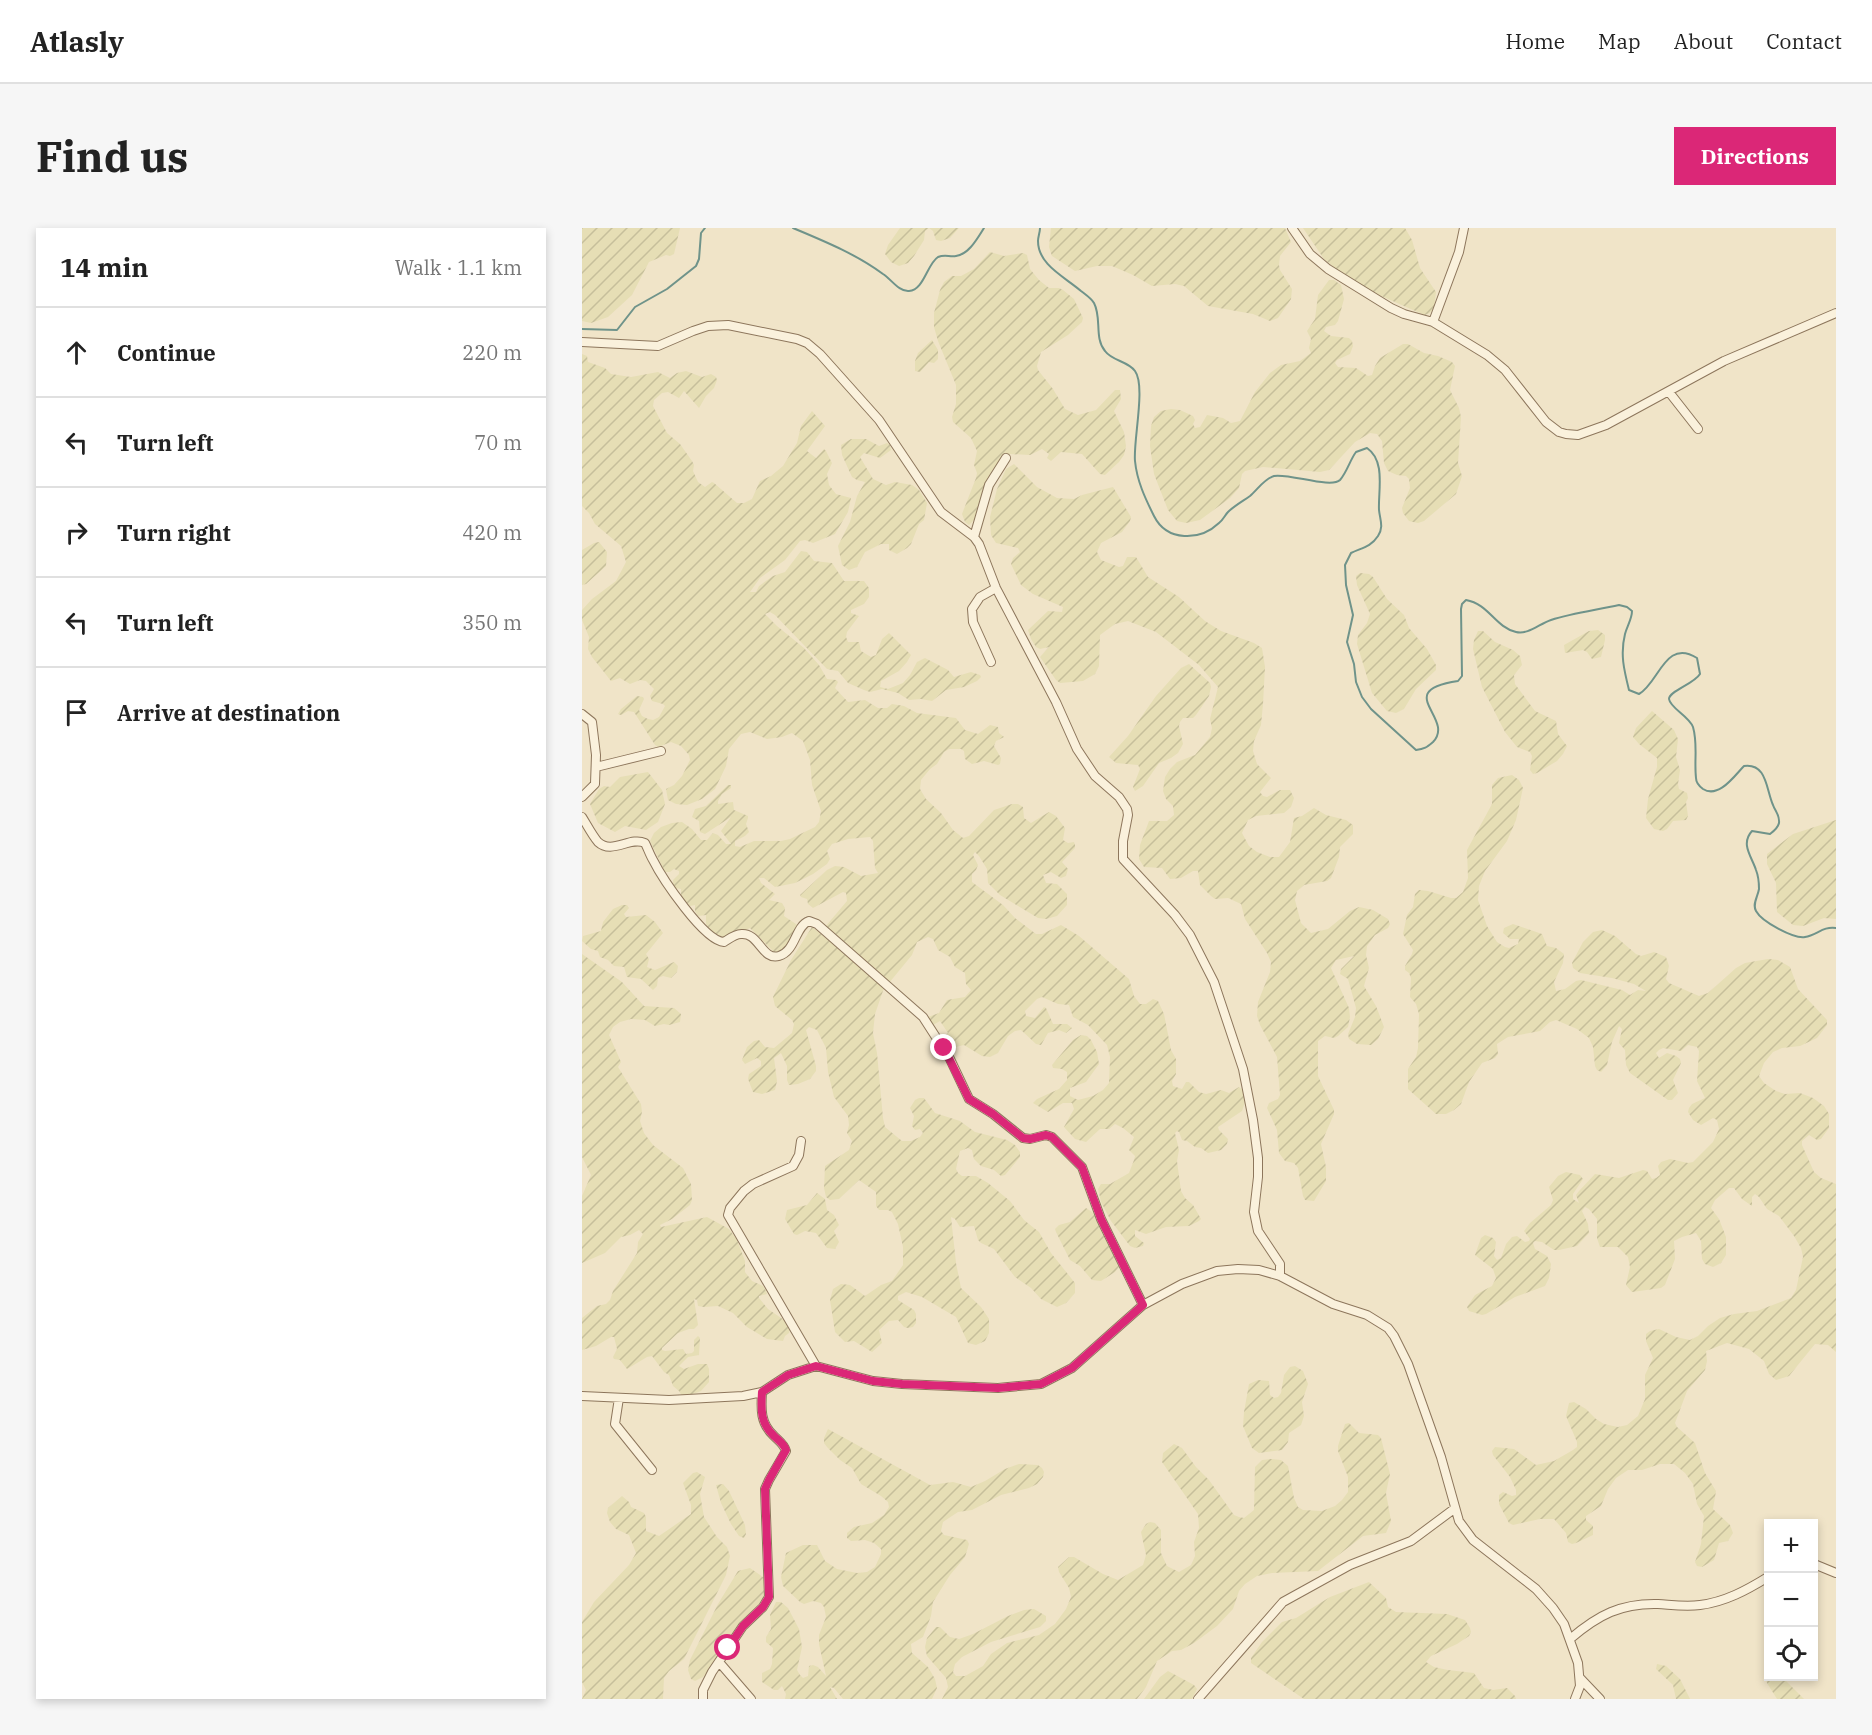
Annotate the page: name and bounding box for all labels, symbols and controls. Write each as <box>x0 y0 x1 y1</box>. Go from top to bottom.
text: Atlasly <box>30 23 124 60</box>
text: Home <box>1505 27 1565 55</box>
text: Map <box>1598 27 1641 55</box>
text: About <box>1674 27 1733 55</box>
text: Contact <box>1766 27 1842 55</box>
button: Directions <box>1674 127 1836 185</box>
text: Find us <box>36 129 188 184</box>
text: 14 min <box>60 250 148 284</box>
text: Walk · 1.1 km <box>395 254 522 281</box>
icon: ahead <box>60 336 93 369</box>
text: Continue <box>117 338 216 367</box>
text: 220 m <box>462 339 522 366</box>
icon: left <box>60 426 93 459</box>
text: Turn left <box>117 428 213 457</box>
text: 70 m <box>474 429 522 456</box>
icon: right <box>60 516 93 549</box>
text: Turn right <box>117 518 231 547</box>
text: 420 m <box>462 519 522 546</box>
icon: left <box>60 606 93 639</box>
text: Turn left <box>117 608 213 637</box>
text: 350 m <box>462 609 522 636</box>
icon: arrive <box>60 696 93 729</box>
text: Arrive at destination <box>117 698 340 727</box>
route end <box>930 1034 956 1060</box>
map controls <box>1764 1519 1818 1681</box>
button: + <box>1764 1519 1818 1573</box>
button: − <box>1764 1573 1818 1627</box>
button: locate <box>1764 1627 1818 1681</box>
route start <box>714 1634 740 1660</box>

